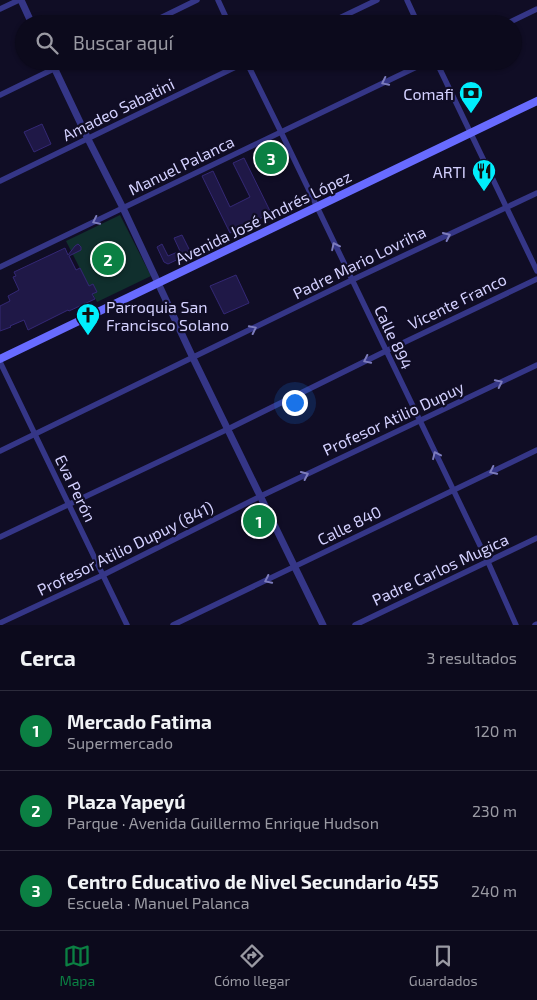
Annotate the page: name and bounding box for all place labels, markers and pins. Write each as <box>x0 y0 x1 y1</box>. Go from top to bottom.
bank icon: Comafi <box>458 80 484 114</box>
place label: Comafi <box>403 84 454 103</box>
pin: 3 <box>255 139 287 177</box>
restaurant icon: ARTI <box>471 158 497 192</box>
place label: ARTI <box>433 162 466 181</box>
pin: 2 <box>92 240 124 278</box>
place label: Parroquia San Francisco Solano <box>106 297 229 334</box>
church icon: Parroquia San Francisco Solano <box>75 302 101 336</box>
pin: 1 <box>243 502 275 540</box>

